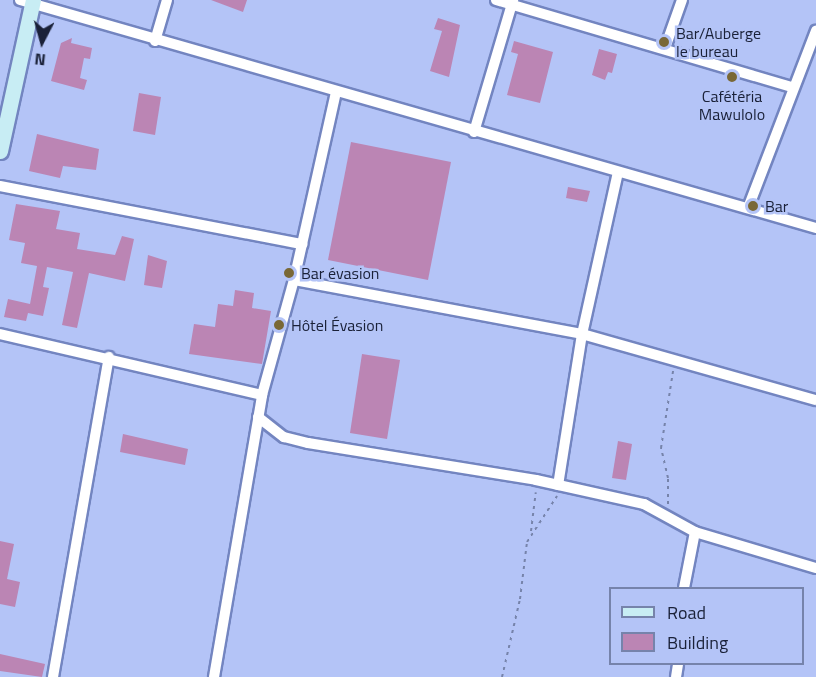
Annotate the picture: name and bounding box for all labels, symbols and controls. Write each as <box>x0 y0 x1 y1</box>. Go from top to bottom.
north arrow <box>12 12 72 72</box>
place label: Bar/Auberge le bureau <box>676 23 761 61</box>
marker: Bar/Auberge le bureau <box>657 35 671 49</box>
text: N <box>33 47 47 72</box>
marker: Cafétéria Mawulolo <box>725 70 739 84</box>
place label: Cafétéria Mawulolo <box>699 86 765 124</box>
place label: Bar <box>765 196 788 216</box>
marker: Bar <box>746 199 760 213</box>
place label: Bar évasion <box>301 263 379 283</box>
marker: Bar évasion <box>282 266 296 280</box>
place label: Hôtel Évasion <box>291 315 383 335</box>
marker: Hôtel Évasion <box>272 318 286 332</box>
legend <box>609 587 804 665</box>
text: Road <box>667 599 706 626</box>
text: Building <box>667 629 728 656</box>

